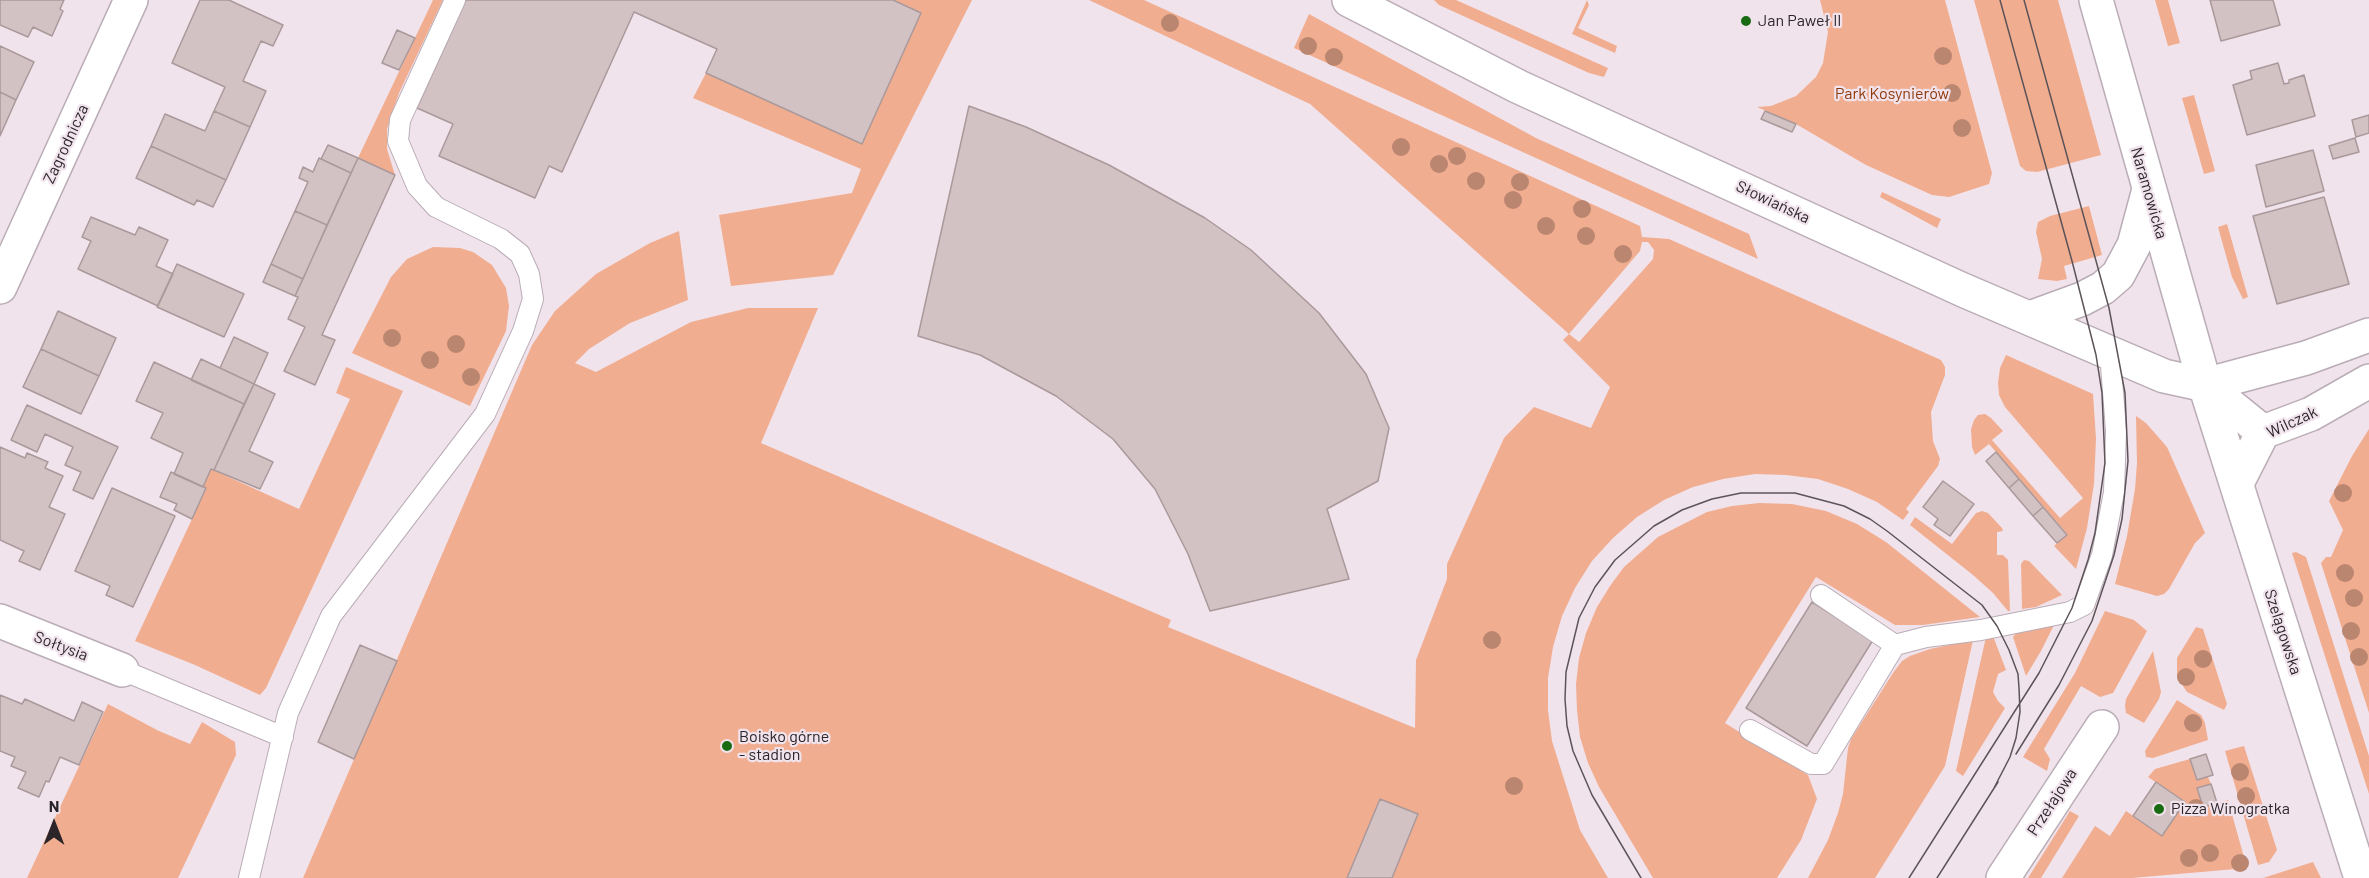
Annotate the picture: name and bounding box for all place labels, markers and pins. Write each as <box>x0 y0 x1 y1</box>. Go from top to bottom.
place label: Jan Paweł II <box>1758 11 1841 31</box>
marker: Jan Paweł II <box>1739 14 1753 28</box>
place label: Boisko górne - stadion <box>739 727 829 765</box>
marker: Boisko górne - stadion <box>720 739 734 753</box>
place label: Pizza Winogratka <box>2171 799 2290 819</box>
marker: Pizza Winogratka <box>2152 802 2166 816</box>

